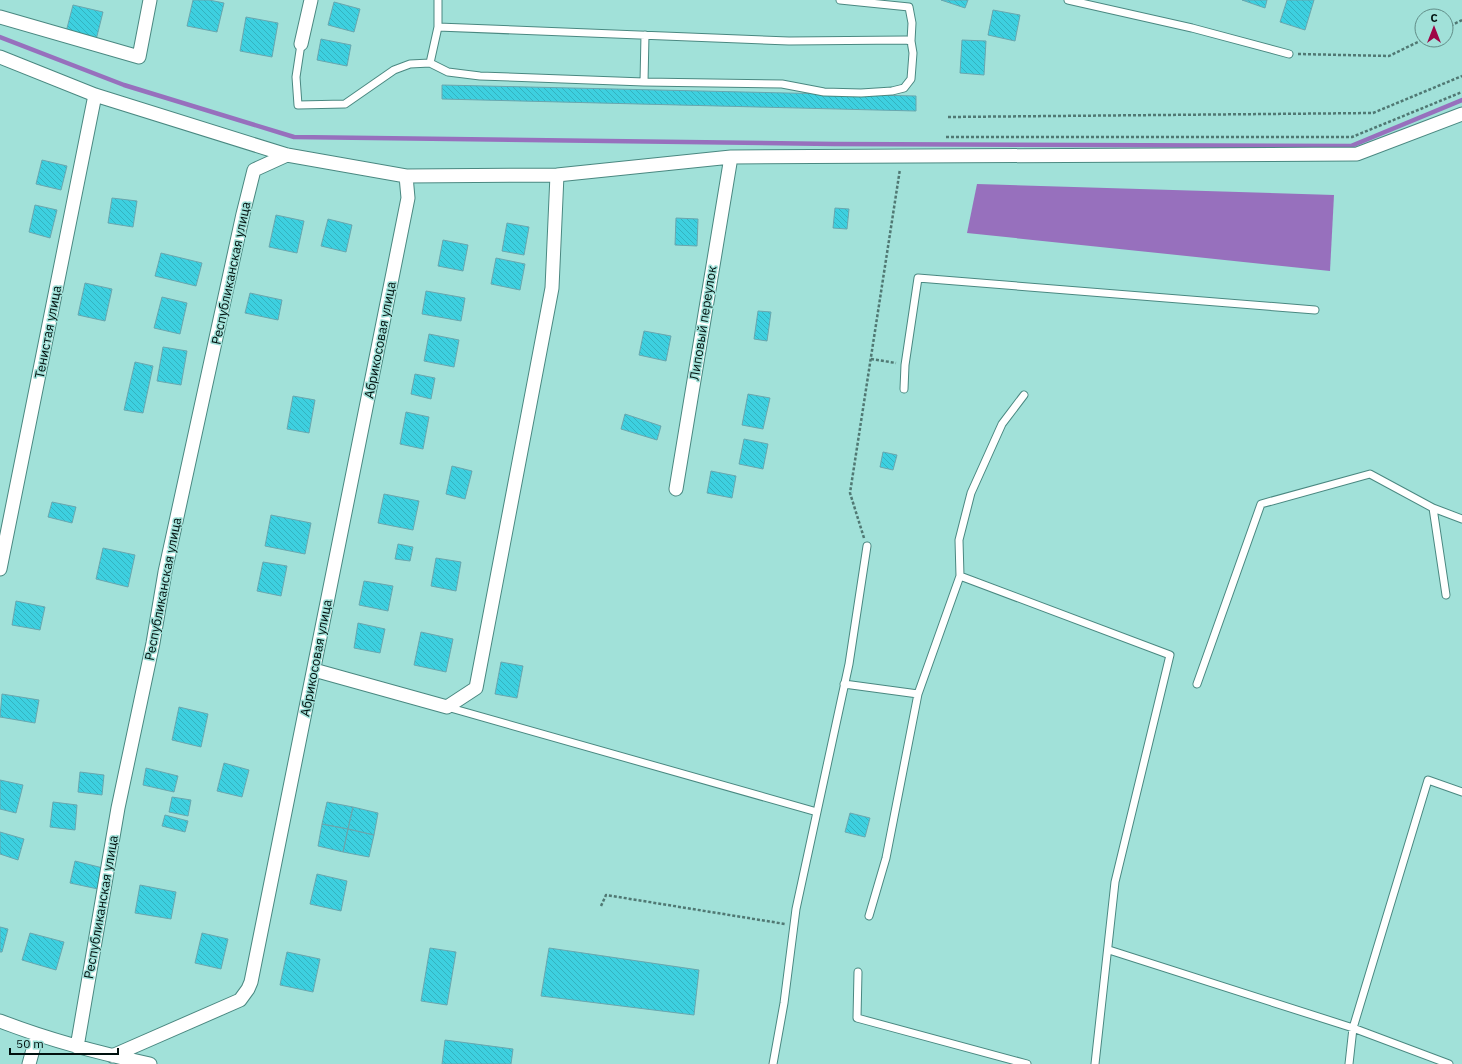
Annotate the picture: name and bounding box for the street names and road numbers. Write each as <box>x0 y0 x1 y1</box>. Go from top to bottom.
street label: Республиканская улица <box>208 200 254 346</box>
street label: Липовый переулок <box>686 264 720 382</box>
street label: Абрикосовая улица <box>360 280 400 400</box>
street label: Тенистая улица <box>31 284 65 380</box>
street label: Республиканская улица <box>141 516 185 662</box>
street label: Абрикосовая улица <box>296 598 336 718</box>
street label: Республиканская улица <box>80 834 122 980</box>

